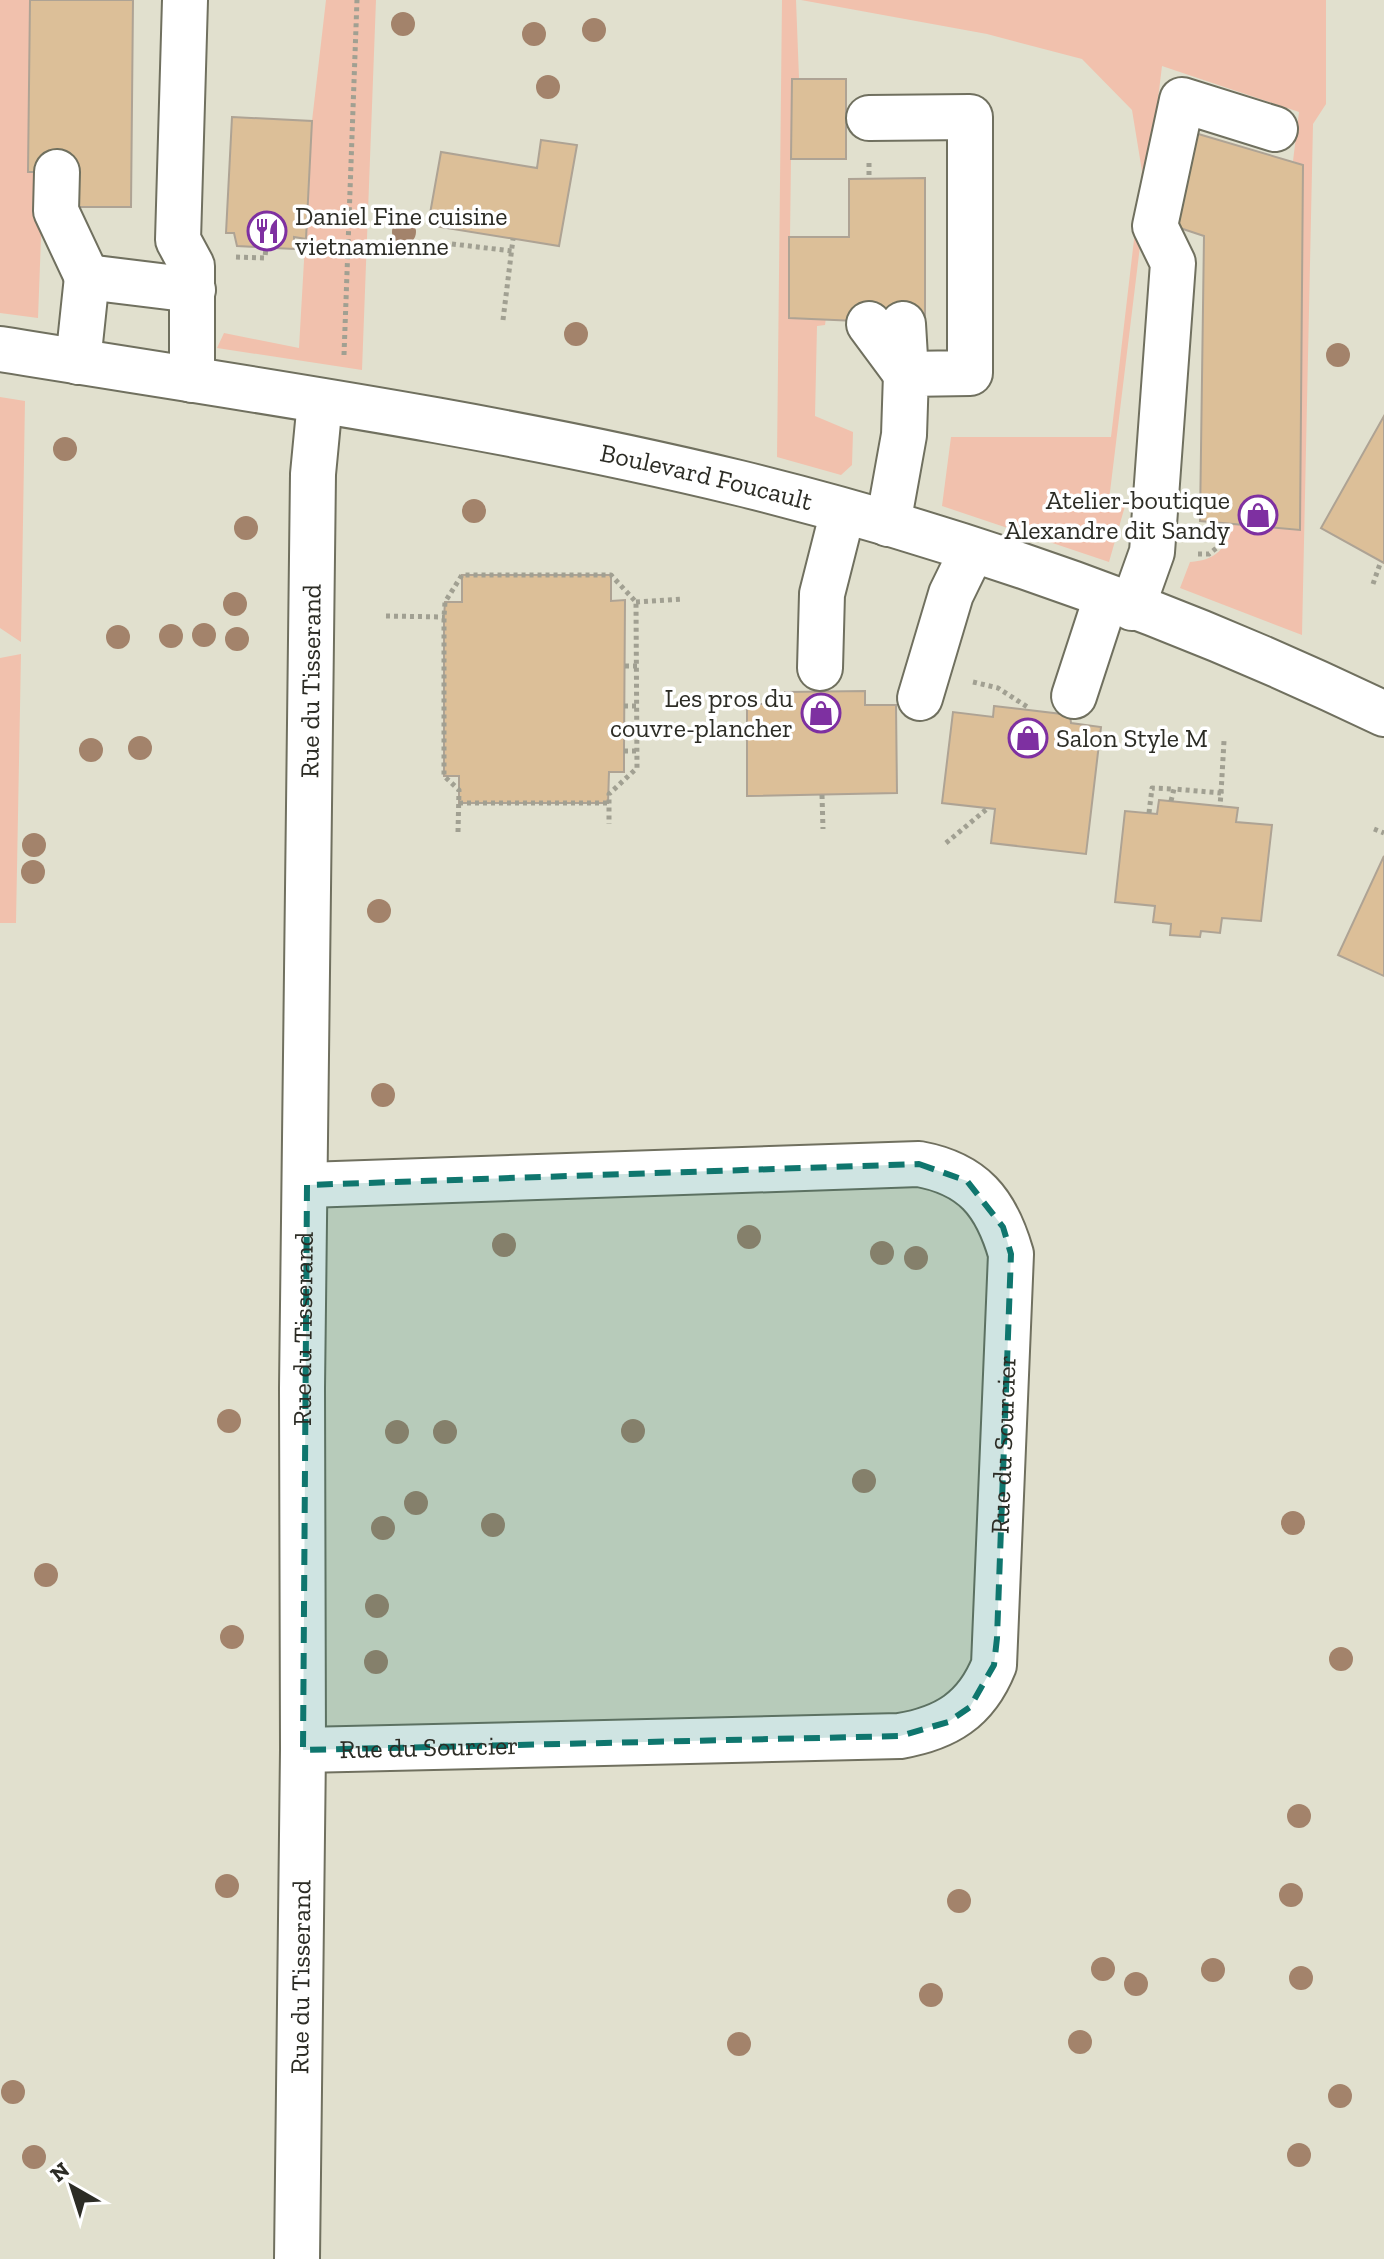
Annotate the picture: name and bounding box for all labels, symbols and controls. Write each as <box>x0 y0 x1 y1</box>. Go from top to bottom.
place label: Daniel Fine cuisine vietnamienne <box>295 200 507 262</box>
restaurant icon: Daniel Fine cuisine vietnamienne <box>246 210 288 252</box>
street label: Boulevard Foucault <box>597 436 816 517</box>
place label: Atelier-boutique Alexandre dit Sandy <box>1004 484 1231 546</box>
shop icon: Atelier-boutique Alexandre dit Sandy <box>1237 494 1279 536</box>
street label: Rue du Tisserand <box>293 584 328 778</box>
place label: Les pros du couvre-plancher <box>610 682 793 744</box>
shop icon: Les pros du couvre-plancher <box>800 692 842 734</box>
shop icon: Salon Style M <box>1007 717 1049 759</box>
place label: Salon Style M <box>1056 722 1208 754</box>
street label: Rue du Tisserand <box>286 1232 320 1426</box>
street label: Rue du Sourcier <box>983 1355 1023 1534</box>
street label: Rue du Sourcier <box>339 1729 519 1765</box>
street label: Rue du Tisserand <box>283 1880 317 2074</box>
north arrow <box>32 2147 112 2227</box>
text: N <box>45 2156 75 2188</box>

